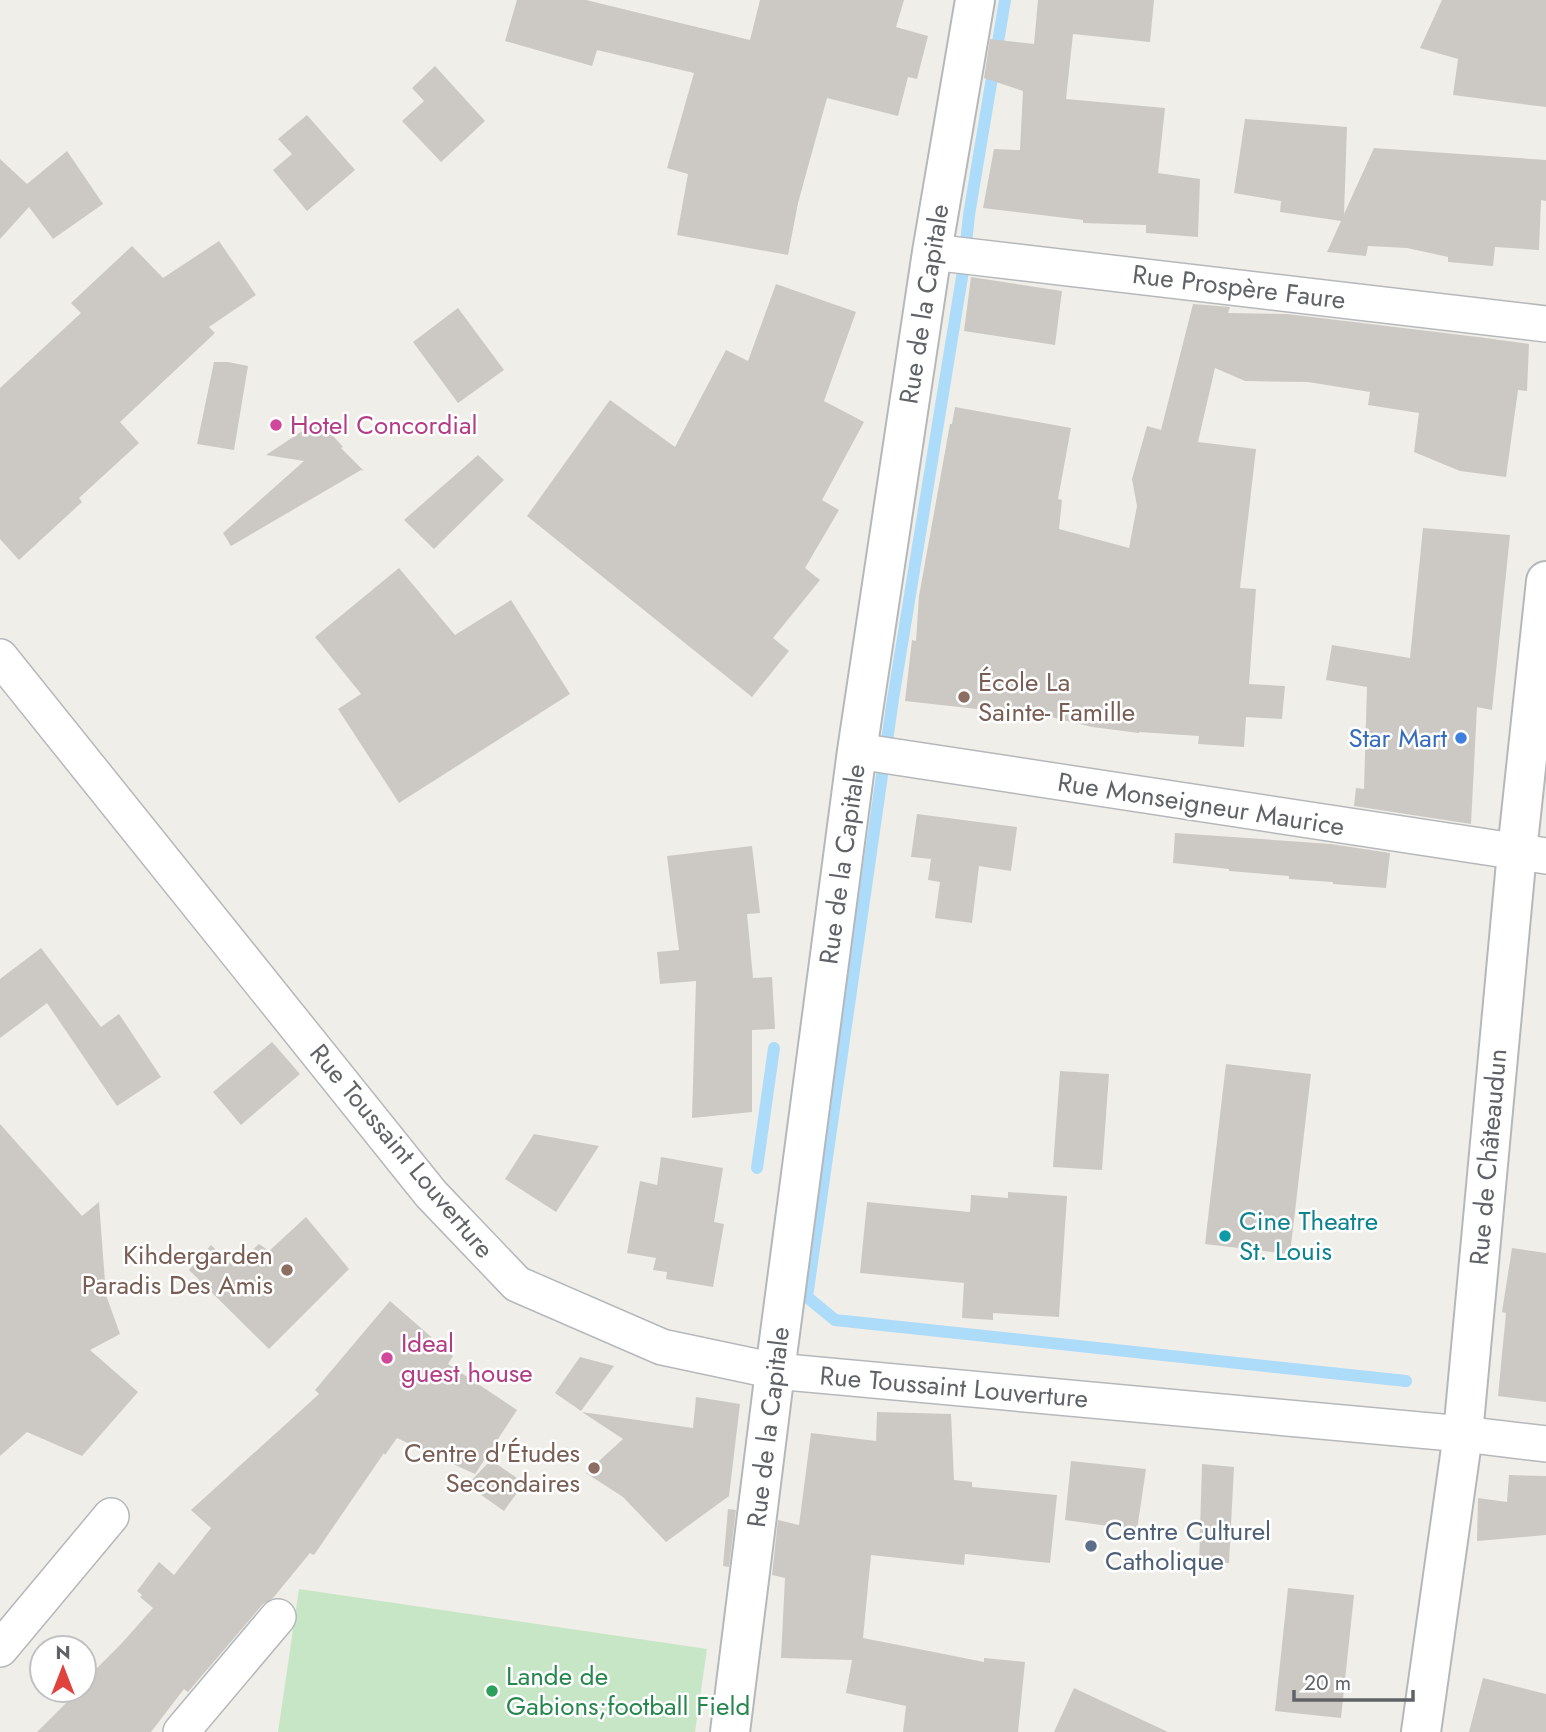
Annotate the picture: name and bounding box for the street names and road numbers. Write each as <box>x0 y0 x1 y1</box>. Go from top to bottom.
street label: Rue de la Capitale <box>889 201 959 407</box>
street label: Rue Prospère Faure <box>1130 255 1348 319</box>
street label: Rue de la Capitale <box>809 761 875 967</box>
street label: Rue Monseigneur Maurice <box>1055 763 1347 845</box>
street label: Rue Toussaint Louverture <box>301 1036 503 1266</box>
street label: Rue de Châteaudun <box>1460 1047 1516 1267</box>
street label: Rue de la Capitale <box>737 1325 799 1529</box>
street label: Rue Toussaint Louverture <box>818 1356 1090 1418</box>

